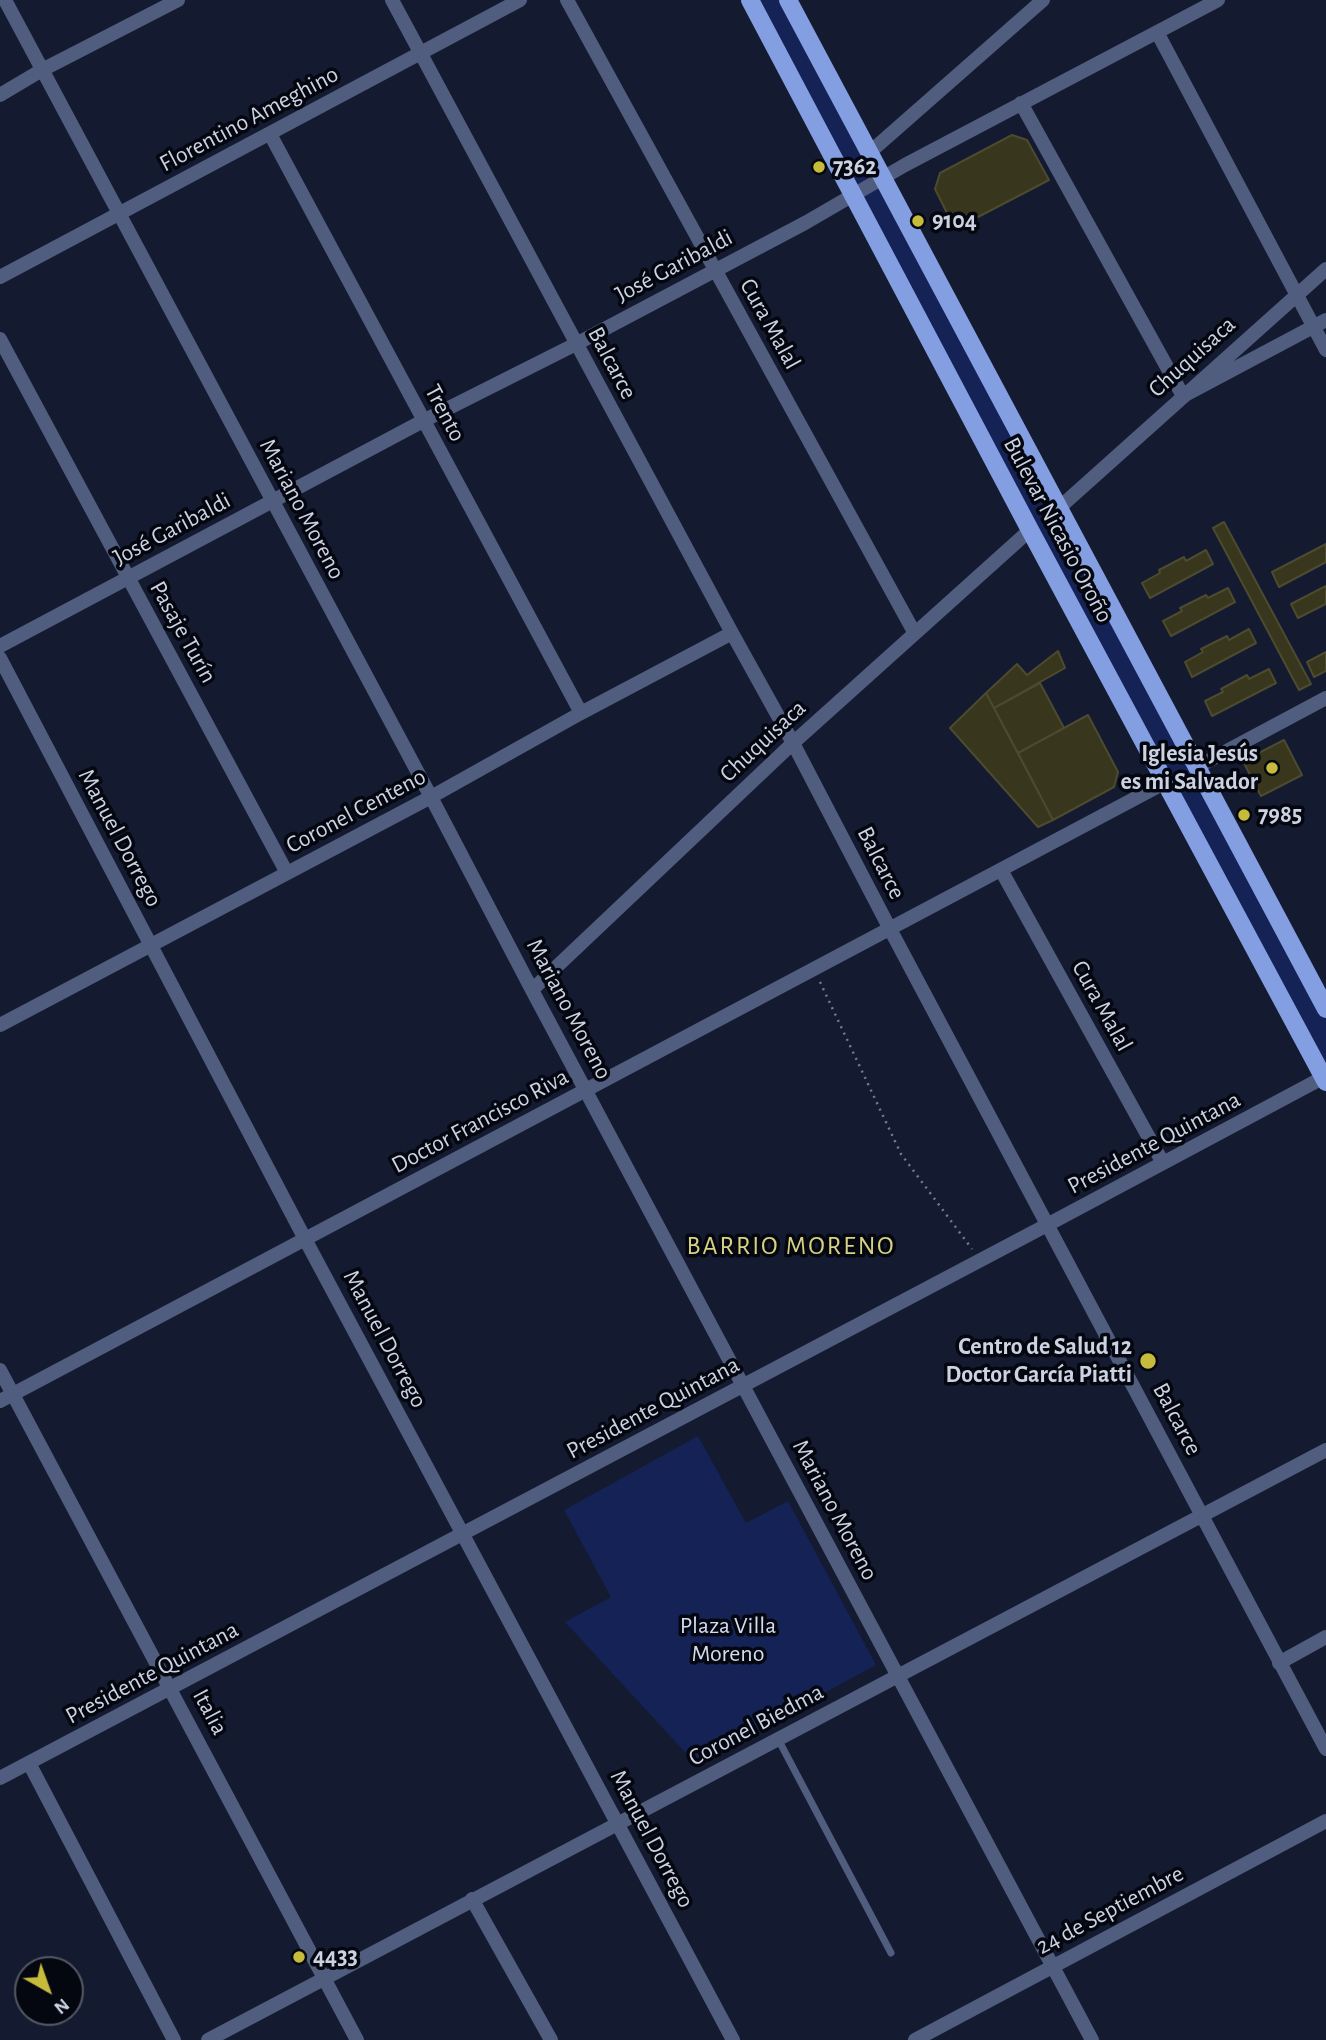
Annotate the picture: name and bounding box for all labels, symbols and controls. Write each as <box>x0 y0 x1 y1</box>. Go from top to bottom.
street label: Florentino Ameghino <box>155 60 343 178</box>
place label: 7362 <box>833 153 877 181</box>
marker: 7362 <box>811 159 827 175</box>
place label: 9104 <box>932 207 977 235</box>
marker: 9104 <box>910 213 926 229</box>
street label: José Garibaldi <box>610 223 738 309</box>
street label: Cura Malal <box>733 274 807 374</box>
street label: Chuquisaca <box>1142 310 1242 404</box>
street label: Balcarce <box>581 322 643 404</box>
street label: Trento <box>418 380 472 446</box>
street label: Bulevar Nicasio Oroño <box>997 432 1119 628</box>
street label: Mariano Moreno <box>253 434 351 584</box>
street label: José Garibaldi <box>108 486 236 572</box>
street label: Pasaje Turín <box>143 576 223 688</box>
street label: Chuquisaca <box>714 694 812 788</box>
place label: Iglesia Jesús es mi Salvador <box>1121 740 1258 796</box>
marker: Iglesia Jesús es mi Salvador <box>1264 760 1280 776</box>
street label: Coronel Centeno <box>281 762 431 860</box>
street label: Manuel Dorrego <box>72 764 168 912</box>
place label: 7985 <box>1258 801 1302 829</box>
marker: 7985 <box>1236 807 1252 823</box>
street label: Balcarce <box>851 822 911 904</box>
street label: Mariano Moreno <box>520 934 618 1084</box>
street label: Cura Malal <box>1065 956 1139 1056</box>
street label: Doctor Francisco Riva <box>387 1062 573 1180</box>
street label: Presidente Quintana <box>1063 1085 1245 1201</box>
district label: BARRIO MORENO <box>688 1230 894 1262</box>
street label: Manuel Dorrego <box>337 1265 433 1413</box>
place label: Centro de Salud 12 Doctor García Piatti <box>946 1333 1132 1389</box>
street label: Presidente Quintana <box>562 1350 744 1466</box>
marker: Centro de Salud 12 Doctor García Piatti <box>1138 1351 1158 1371</box>
street label: Balcarce <box>1146 1378 1208 1460</box>
street label: Mariano Moreno <box>786 1435 884 1585</box>
park label: Plaza Villa Moreno <box>680 1612 776 1668</box>
street label: Presidente Quintana <box>61 1615 243 1731</box>
street label: Coronel Biedma <box>684 1677 828 1773</box>
street label: Italia <box>186 1684 234 1740</box>
street label: Manuel Dorrego <box>604 1765 700 1913</box>
street label: 24 de Septiembre <box>1031 1859 1189 1961</box>
place label: 4433 <box>313 1943 358 1971</box>
marker: 4433 <box>291 1949 307 1965</box>
north arrow <box>14 1956 84 2026</box>
text: N <box>50 1994 73 2017</box>

